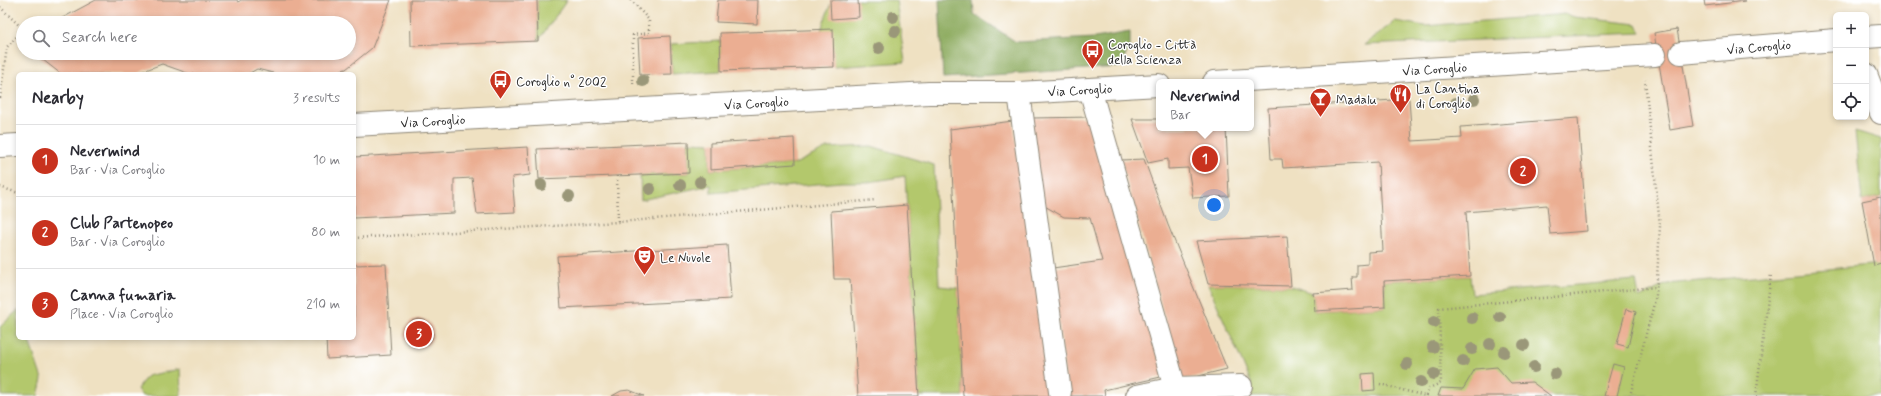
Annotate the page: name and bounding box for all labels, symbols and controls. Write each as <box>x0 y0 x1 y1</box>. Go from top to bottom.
map controls <box>1833 12 1869 120</box>
button: + <box>1833 12 1869 48</box>
search box <box>16 16 356 60</box>
icon: search <box>30 27 52 49</box>
text: Search here <box>62 28 138 48</box>
place label: Coroglio - Città della Scienza <box>1108 37 1196 69</box>
street label: Via Coroglio <box>1726 37 1792 59</box>
bus stop icon: Coroglio - Città della Scienza <box>1080 38 1106 71</box>
button: − <box>1833 48 1869 84</box>
street label: Via Coroglio <box>1402 60 1468 80</box>
bus stop icon: Coroglio n° 2002 <box>487 68 513 101</box>
place label: Coroglio n° 2002 <box>516 74 607 91</box>
popup <box>1156 79 1254 131</box>
street label: Via Coroglio <box>1047 81 1113 101</box>
place label: La Cantina di Coroglio <box>1416 81 1480 113</box>
restaurant icon: La Cantina di Coroglio <box>1387 82 1413 115</box>
button: locate <box>1833 84 1869 120</box>
bar icon: Madalu <box>1307 86 1333 119</box>
text: Nearby <box>32 87 84 109</box>
text: Nevermind <box>1170 87 1240 107</box>
text: 3 results <box>293 90 340 107</box>
place label: Madalu <box>1336 92 1377 109</box>
street label: Via Coroglio <box>724 94 790 114</box>
text: Bar <box>1170 107 1190 124</box>
street label: Via Coroglio <box>400 112 466 132</box>
text: Nevermind <box>70 142 140 162</box>
pin: 1 <box>1192 144 1218 174</box>
text: 1 <box>42 152 48 169</box>
text: 10 m <box>313 152 340 169</box>
pin: 2 <box>1510 156 1536 186</box>
text: Bar · Via Coroglio <box>70 162 165 179</box>
your location <box>1204 195 1224 215</box>
text: Club Partenopeo <box>70 214 173 234</box>
text: 2 <box>42 224 48 241</box>
text: 80 m <box>311 224 340 241</box>
text: Bar · Via Coroglio <box>70 234 165 251</box>
theatre icon: Le Nuvole <box>631 244 657 277</box>
place label: Le Nuvole <box>660 250 711 267</box>
text: Canna fumaria <box>70 286 175 306</box>
text: 3 <box>42 296 48 313</box>
text: 210 m <box>306 296 340 313</box>
text: Place · Via Coroglio <box>70 306 173 323</box>
pin: 3 <box>406 319 432 349</box>

